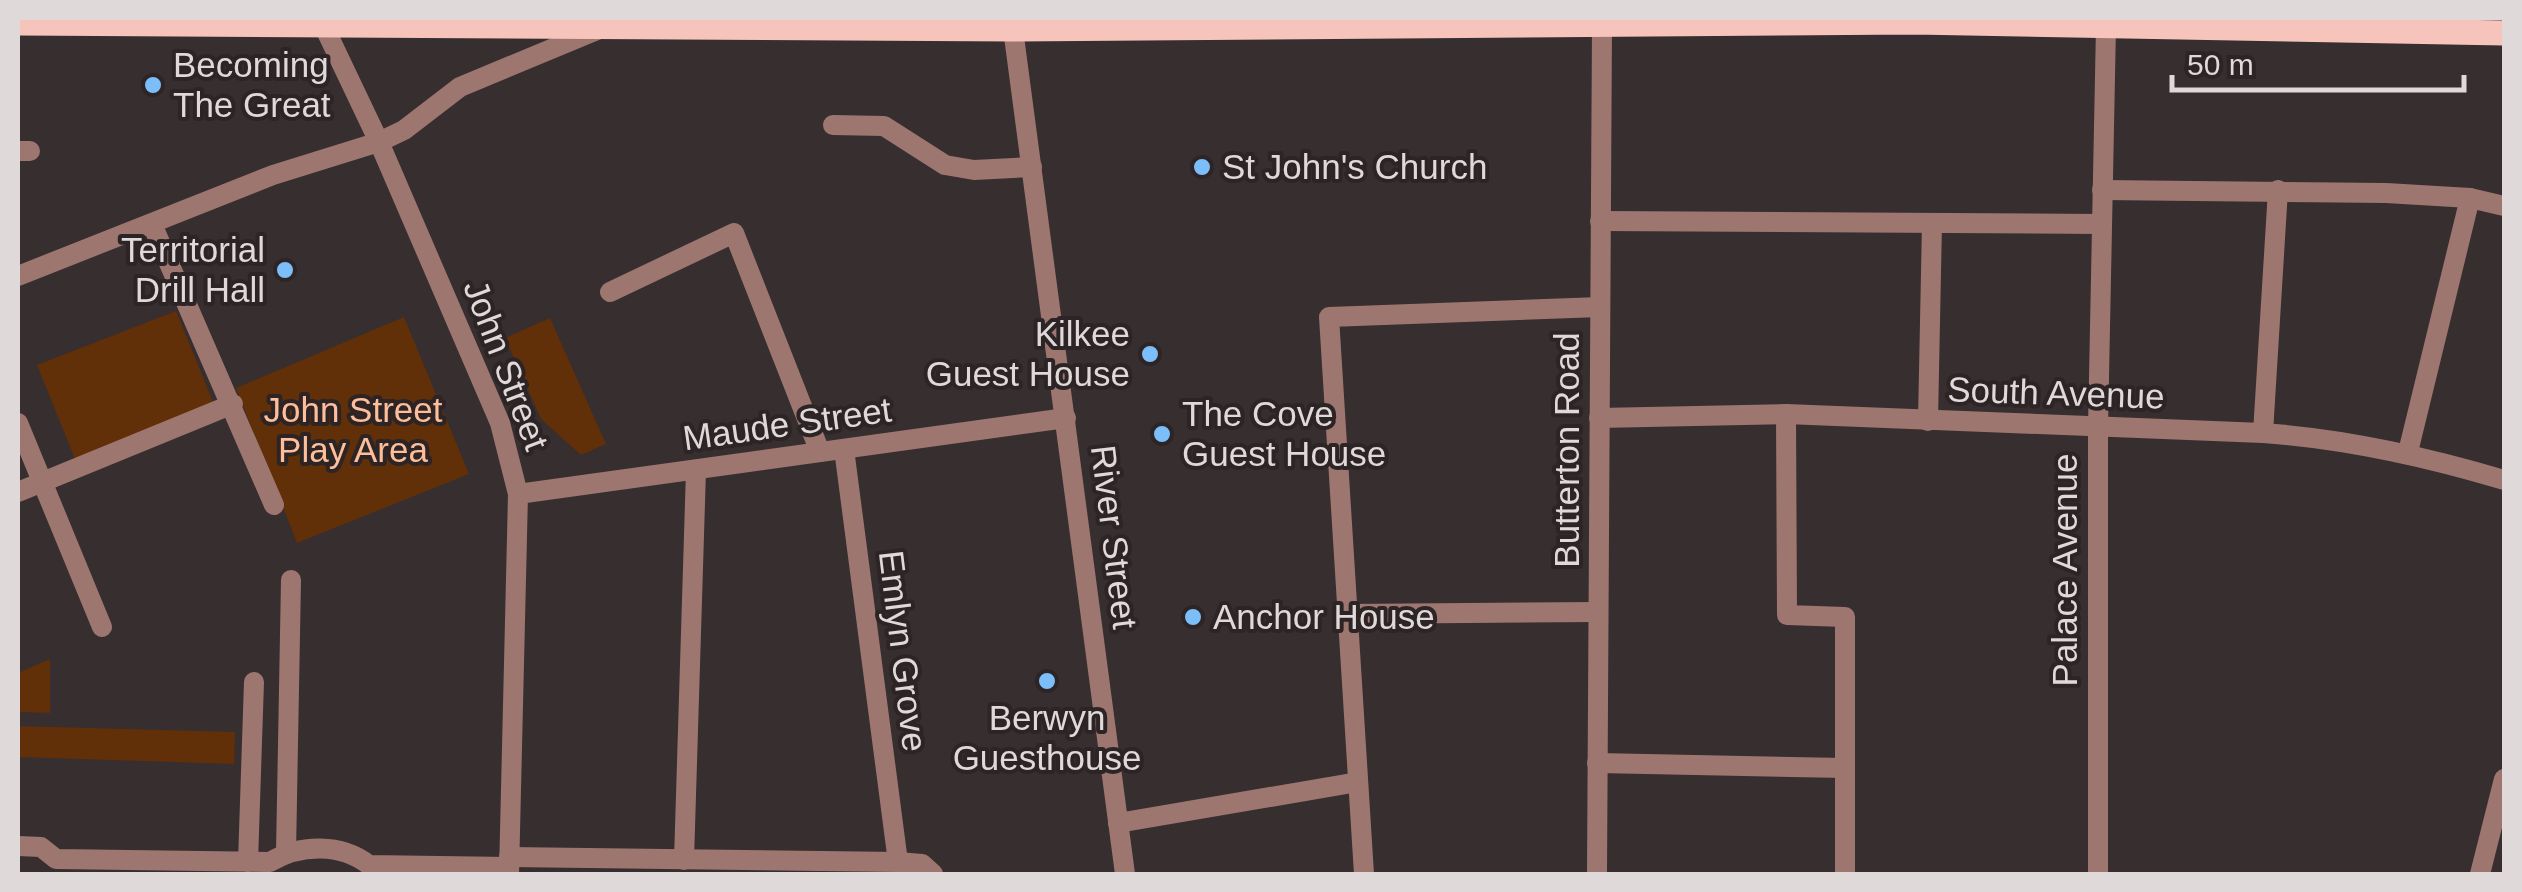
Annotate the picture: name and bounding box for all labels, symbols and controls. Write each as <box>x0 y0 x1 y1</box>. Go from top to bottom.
scale bar <box>2172 30 2464 92</box>
place label: Becoming The Great <box>173 45 331 124</box>
text: 50 m <box>2187 48 2254 81</box>
marker: Becoming The Great <box>142 74 164 96</box>
place label: St John's Church <box>1222 147 1487 186</box>
marker: St John's Church <box>1191 156 1213 178</box>
place label: Territorial Drill Hall <box>121 230 265 309</box>
marker: Territorial Drill Hall <box>274 259 296 281</box>
street label: John Street <box>456 274 557 456</box>
place label: Kilkee Guest House <box>926 314 1130 393</box>
street label: Butterton Road <box>1547 332 1586 568</box>
marker: Kilkee Guest House <box>1139 343 1161 365</box>
street label: South Avenue <box>1947 369 2165 416</box>
park label: John Street Play Area <box>264 390 443 469</box>
street label: Maude Street <box>680 390 894 457</box>
place label: The Cove Guest House <box>1182 394 1386 473</box>
marker: The Cove Guest House <box>1151 423 1173 445</box>
street label: River Street <box>1084 443 1145 631</box>
street label: Palace Avenue <box>2045 454 2084 686</box>
street label: Emlyn Grove <box>872 548 935 754</box>
place label: Anchor House <box>1213 597 1435 636</box>
marker: Anchor House <box>1182 606 1204 628</box>
marker: Berwyn Guesthouse <box>1036 670 1058 692</box>
place label: Berwyn Guesthouse <box>953 698 1141 777</box>

